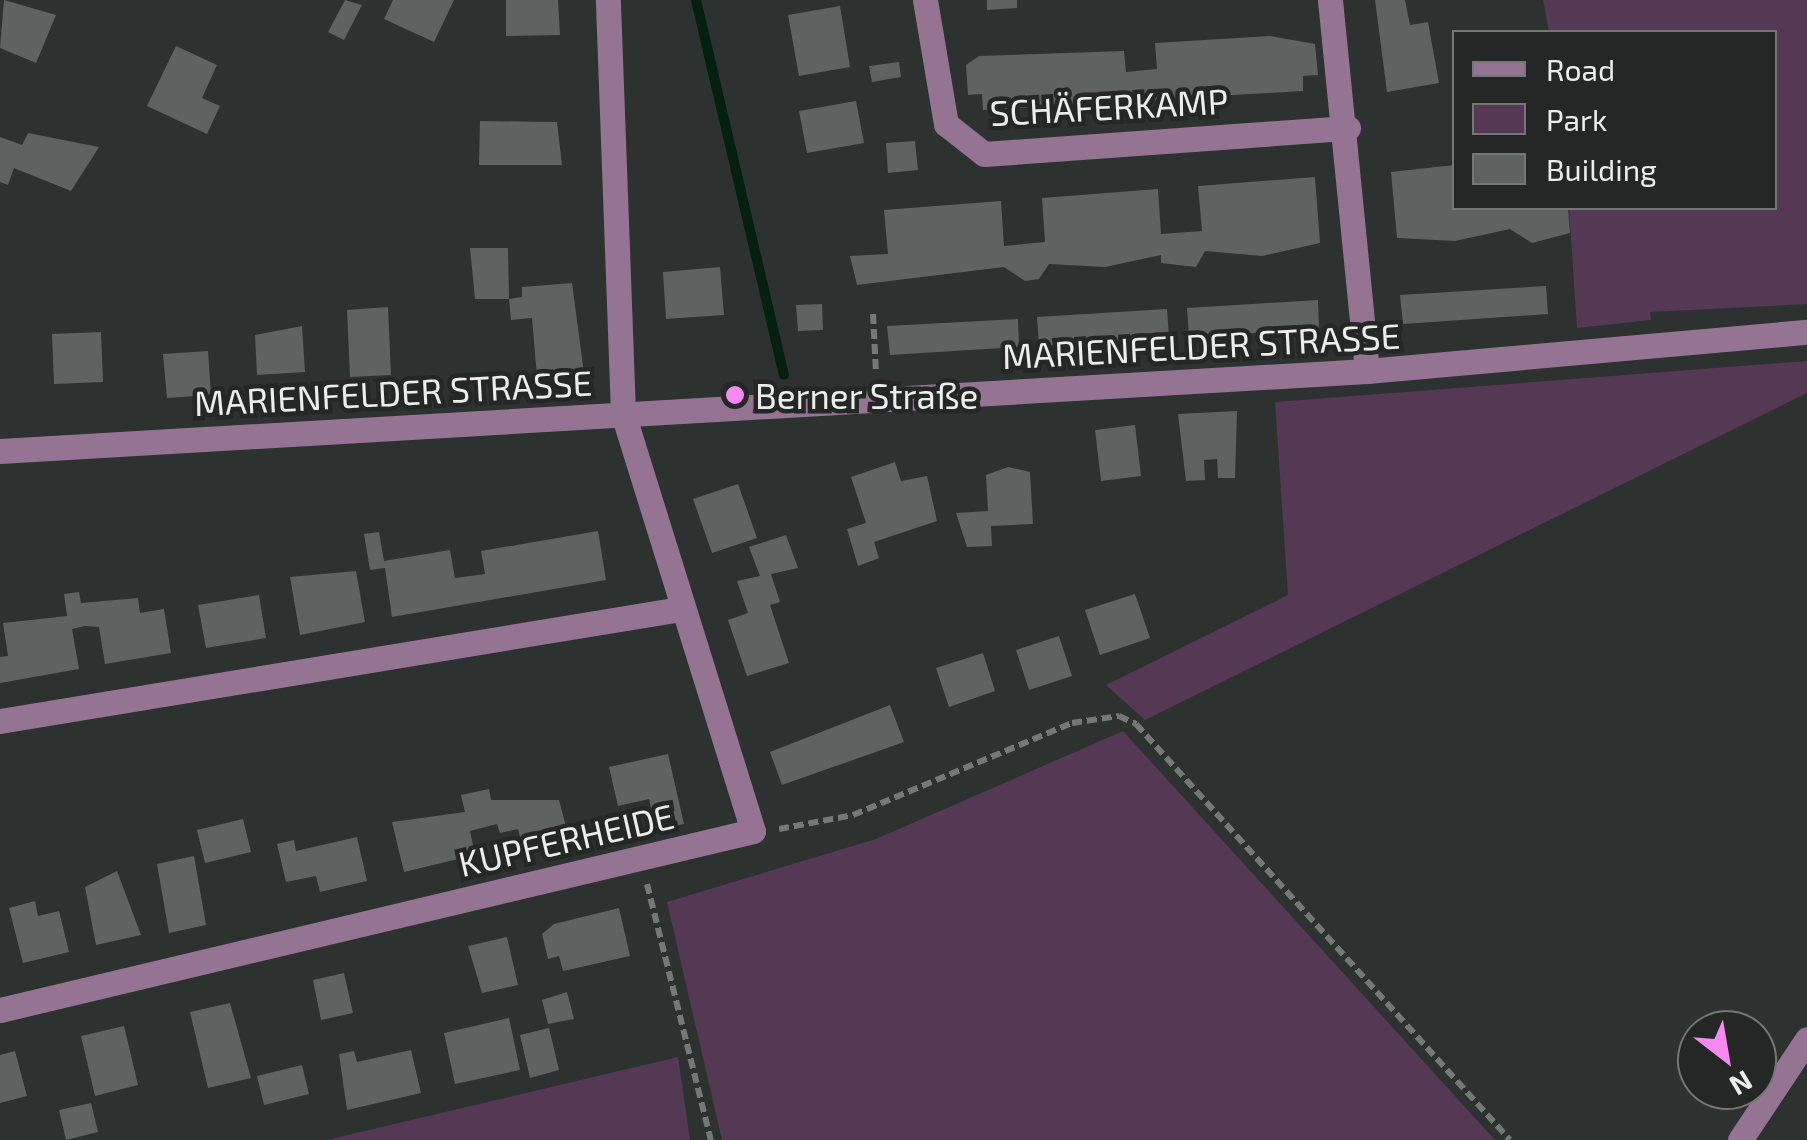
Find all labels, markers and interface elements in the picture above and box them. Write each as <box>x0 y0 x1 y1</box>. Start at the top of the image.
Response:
legend <box>1452 30 1777 210</box>
text: Road <box>1546 51 1615 87</box>
street label: SCHÄFERKAMP <box>989 79 1229 133</box>
text: Park <box>1546 101 1607 137</box>
text: Building <box>1546 151 1657 187</box>
street label: MARIENFELDER STRASSE <box>1001 314 1401 376</box>
street label: MARIENFELDER STRASSE <box>193 361 593 423</box>
place label: Berner Straße <box>755 374 979 416</box>
marker: Berner Straße <box>724 384 746 406</box>
street label: KUPFERHEIDE <box>454 794 678 884</box>
north arrow <box>1677 1010 1777 1110</box>
text: N <box>1724 1064 1759 1104</box>

